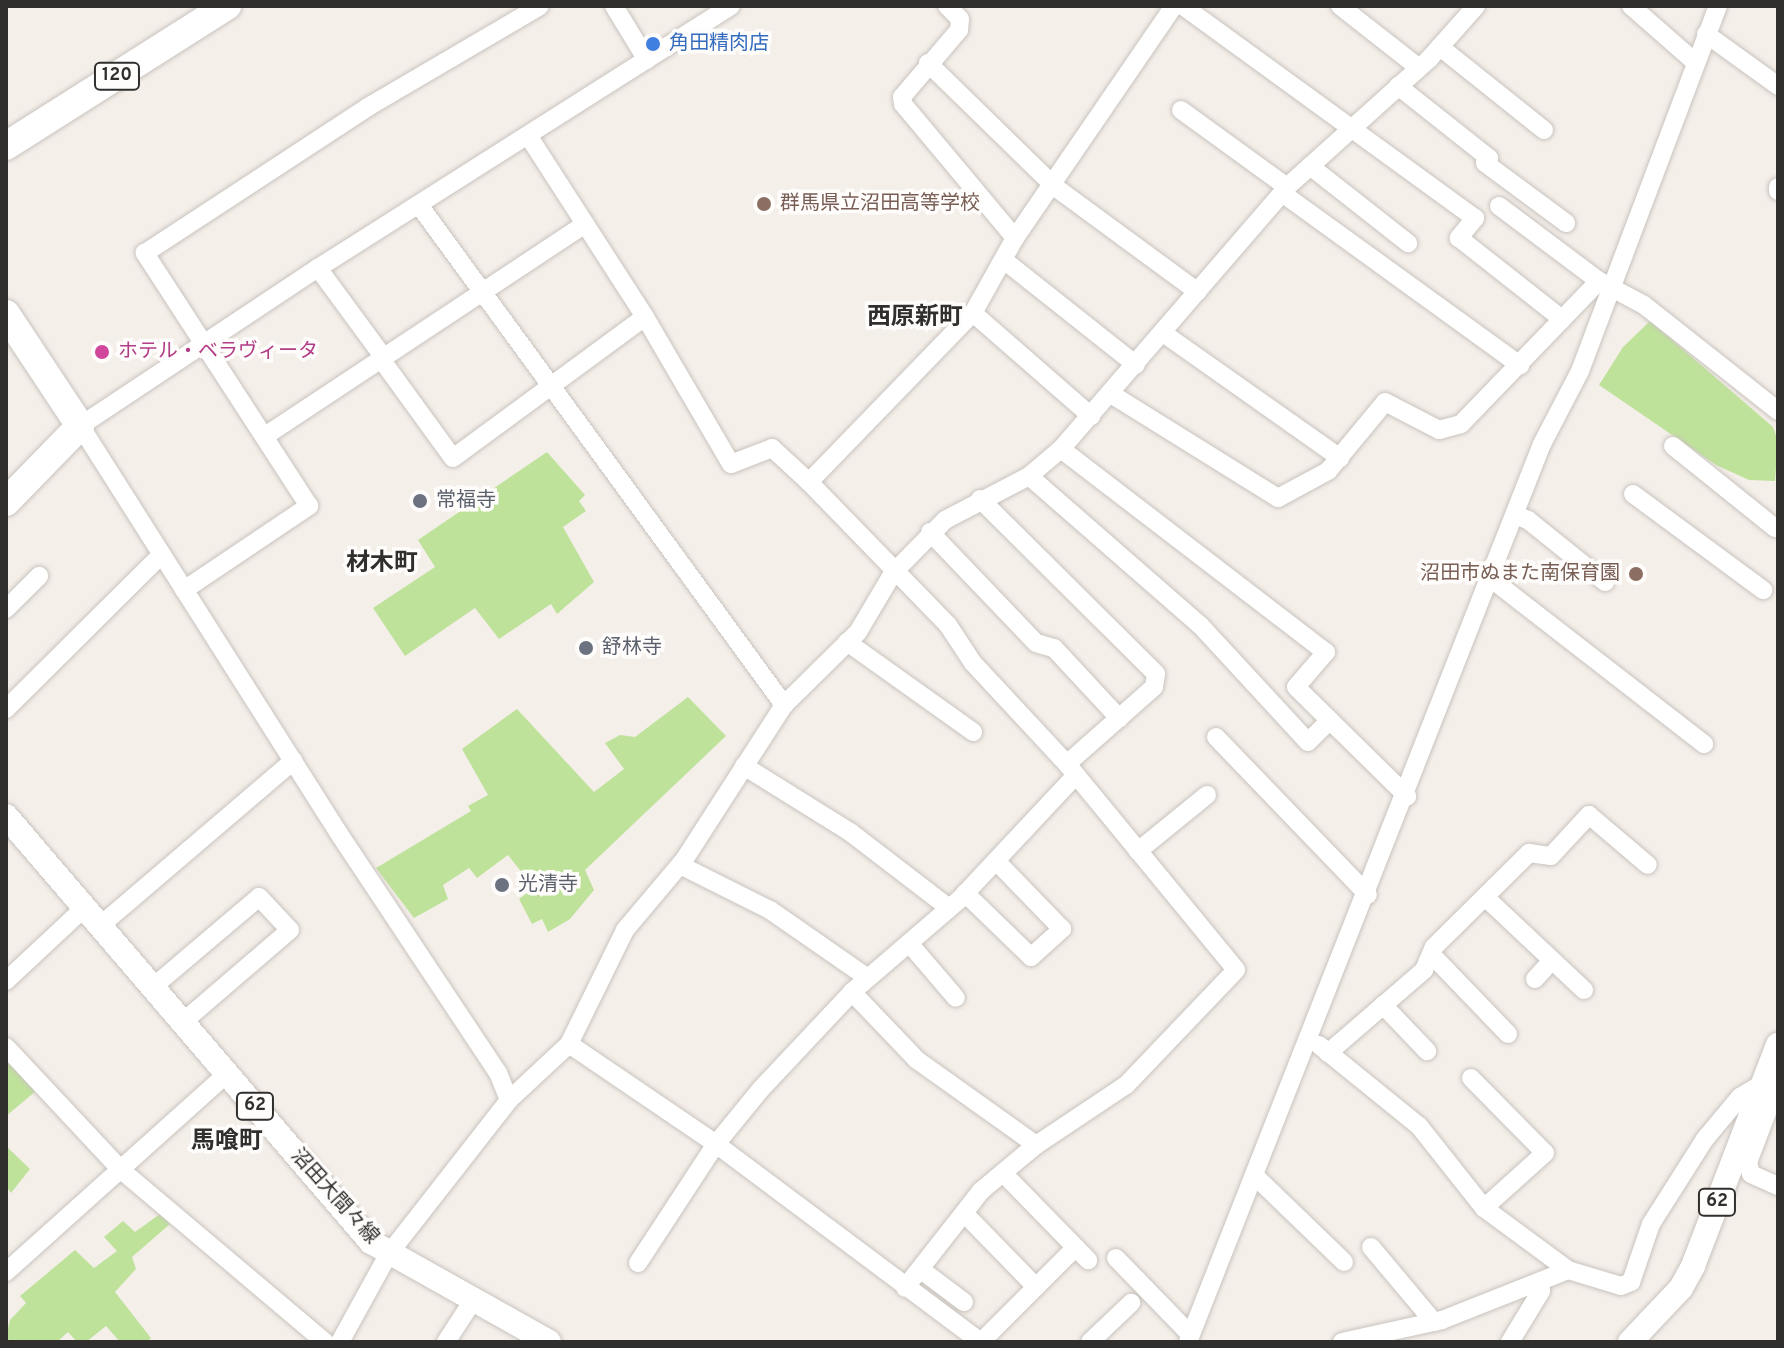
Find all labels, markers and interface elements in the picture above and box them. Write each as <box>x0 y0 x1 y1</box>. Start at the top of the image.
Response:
place label: 角田精肉店 <box>669 32 769 56</box>
marker: 角田精肉店 <box>644 35 662 53</box>
road number: 120 <box>93 62 141 90</box>
place label: 群馬県立沼田高等学校 <box>780 192 980 216</box>
marker: 群馬県立沼田高等学校 <box>755 195 773 213</box>
district label: 西原新町 <box>867 305 963 333</box>
place label: ホテル・ベラヴィータ <box>118 340 318 364</box>
marker: ホテル・ベラヴィータ <box>93 343 111 361</box>
place label: 常福寺 <box>436 489 496 513</box>
marker: 常福寺 <box>411 492 429 510</box>
district label: 材木町 <box>346 551 418 579</box>
place label: 沼田市ぬまた南保育園 <box>1420 562 1620 586</box>
marker: 沼田市ぬまた南保育園 <box>1627 565 1645 583</box>
place label: 舒林寺 <box>602 636 662 660</box>
marker: 舒林寺 <box>577 639 595 657</box>
place label: 光清寺 <box>518 873 578 897</box>
marker: 光清寺 <box>493 876 511 894</box>
road number: 62 <box>235 1092 275 1120</box>
district label: 馬喰町 <box>191 1129 263 1157</box>
street label: 沼田大間々線 <box>285 1144 383 1250</box>
road number: 62 <box>1697 1188 1737 1216</box>

